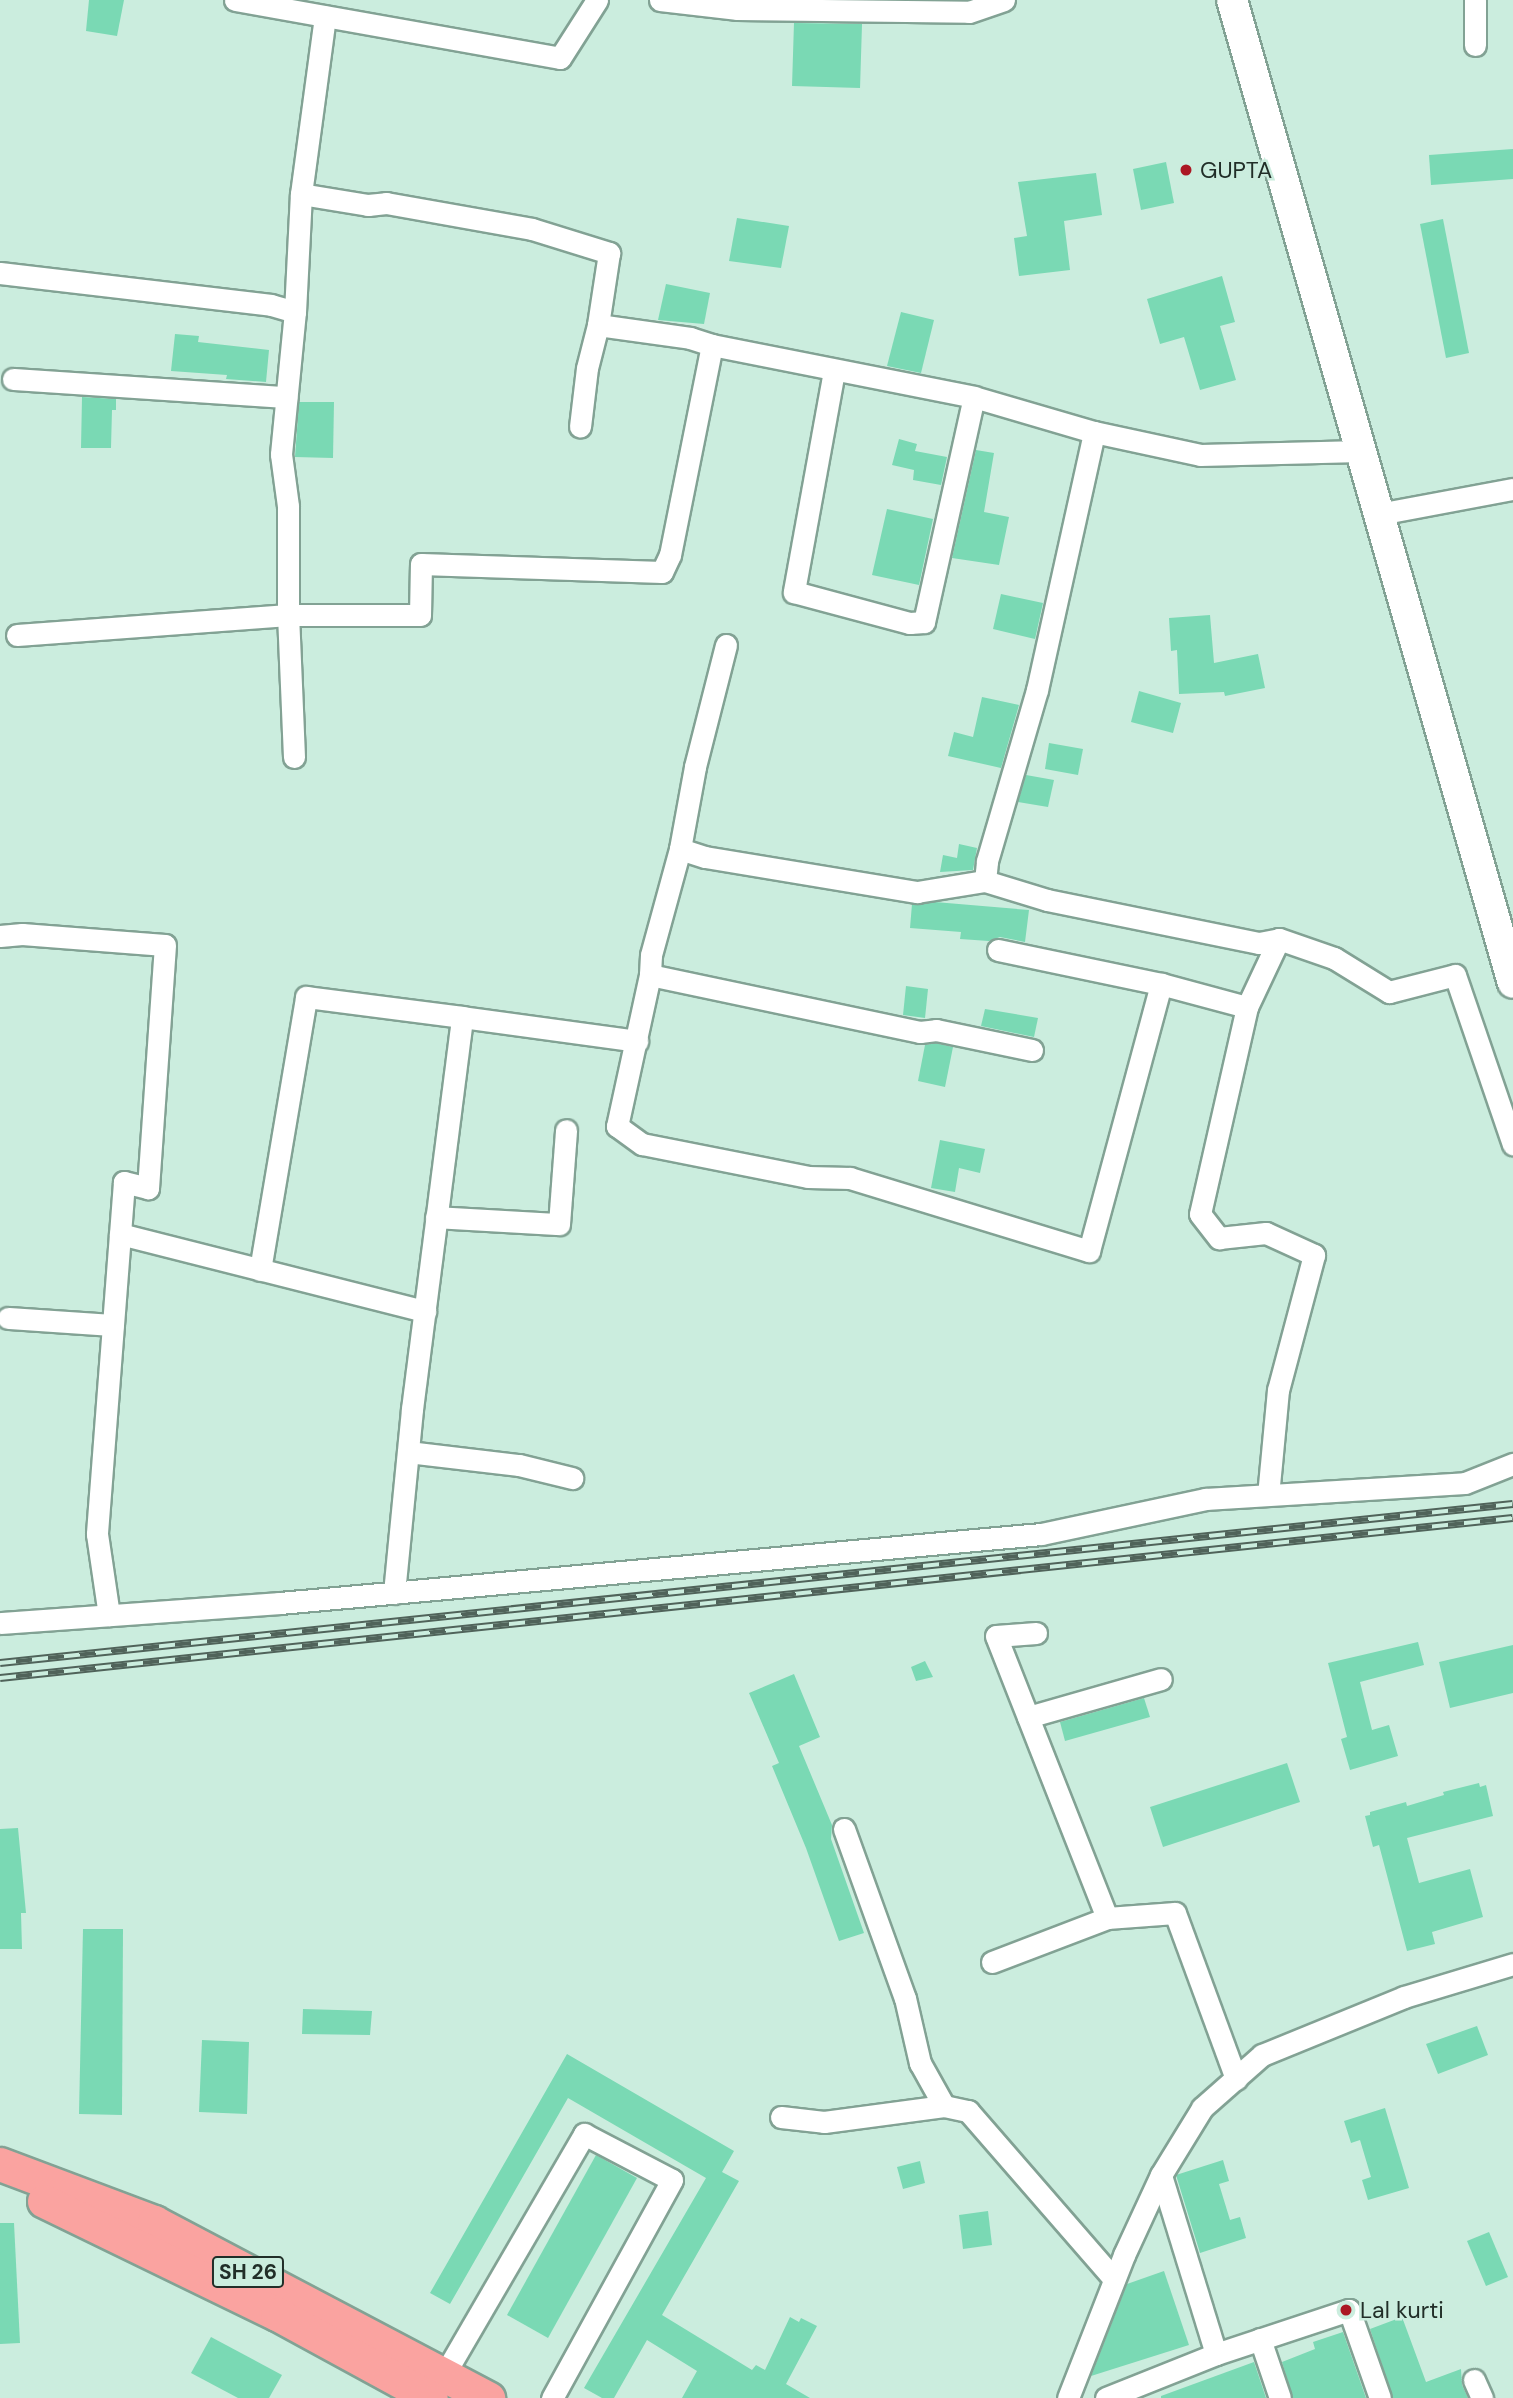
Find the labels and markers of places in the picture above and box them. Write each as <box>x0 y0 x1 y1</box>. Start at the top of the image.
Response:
place label: GUPTA <box>1200 156 1272 184</box>
marker: GUPTA <box>1178 162 1194 178</box>
place label: Lal kurti <box>1360 2296 1444 2324</box>
marker: Lal kurti <box>1338 2302 1354 2318</box>

